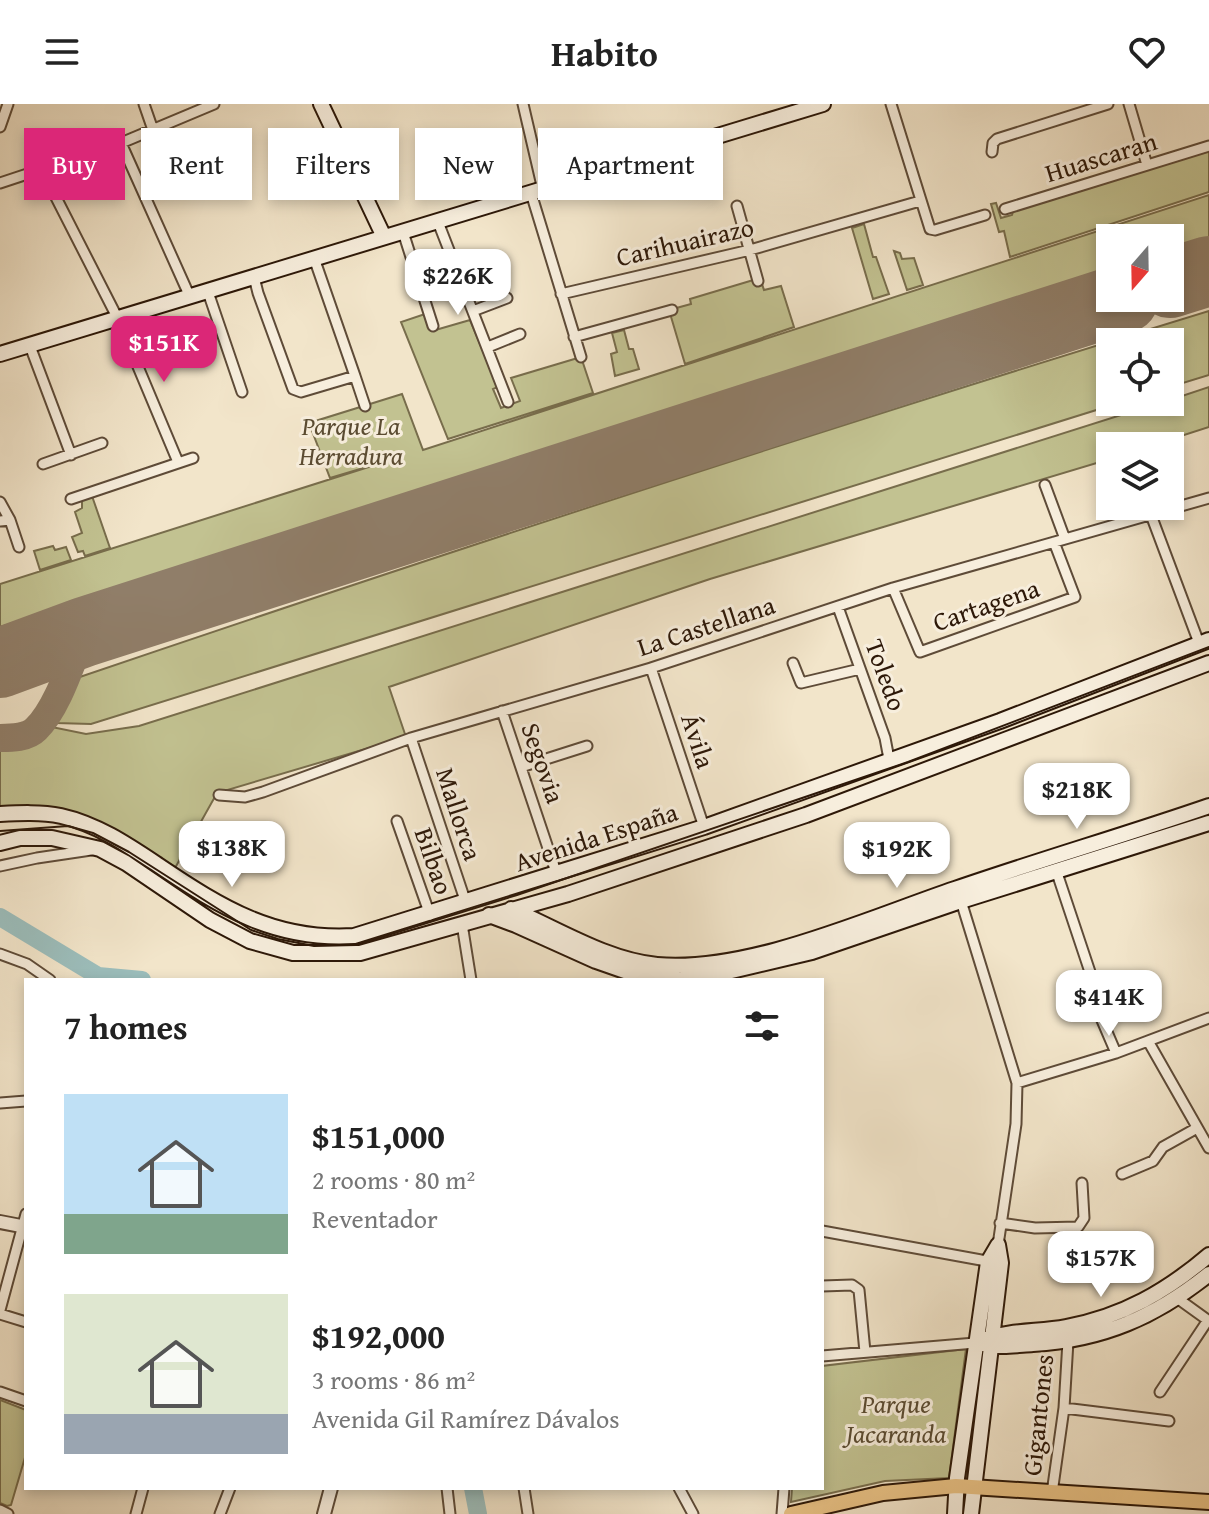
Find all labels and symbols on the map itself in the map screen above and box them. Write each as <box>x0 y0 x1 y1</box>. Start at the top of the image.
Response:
street label: Huascaran <box>1040 121 1162 192</box>
street label: Carihuairazo <box>612 207 758 276</box>
north arrow <box>1096 224 1184 312</box>
pin: $226K <box>402 249 514 317</box>
pin: $151K <box>108 316 220 384</box>
park label: Parque La Herradura <box>298 406 403 475</box>
street label: Cartagena <box>927 568 1045 641</box>
street label: La Castellana <box>632 585 780 666</box>
street label: Toledo <box>856 634 917 716</box>
street label: Ávila <box>671 708 726 774</box>
street label: Segovia <box>512 717 576 809</box>
street label: Mallorca <box>426 762 493 866</box>
pin: $218K <box>1021 763 1133 831</box>
street label: Avenida España <box>509 792 683 881</box>
pin: $138K <box>176 821 288 889</box>
street label: Bilbao <box>405 822 464 900</box>
pin: $192K <box>841 822 953 890</box>
pin: $414K <box>1053 970 1165 1038</box>
pin: $157K <box>1045 1231 1157 1299</box>
street label: Gigantones <box>1012 1352 1063 1478</box>
park label: Parque Jacaranda <box>842 1384 946 1453</box>

